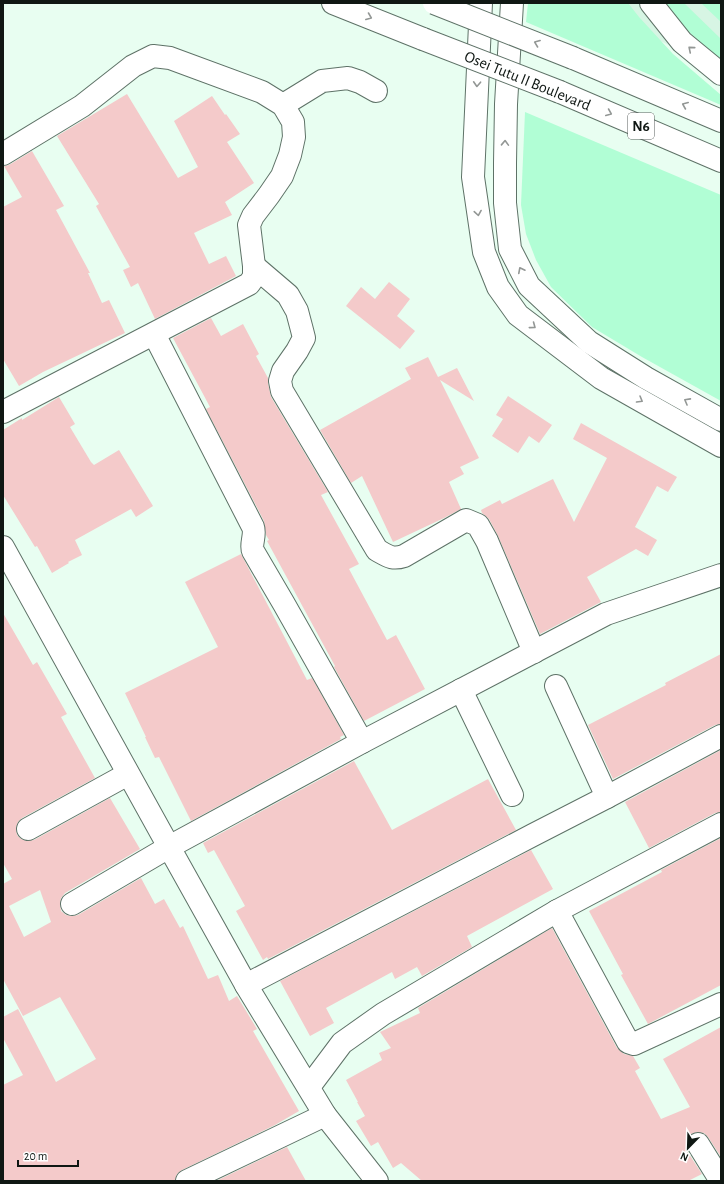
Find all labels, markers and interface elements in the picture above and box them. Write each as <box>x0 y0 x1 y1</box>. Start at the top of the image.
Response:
one-way arrow <box>366 13 373 21</box>
one-way arrow <box>534 40 541 48</box>
one-way arrow <box>688 47 696 54</box>
street label: Osei Tutu II Boulevard <box>462 48 593 114</box>
one-way arrow <box>473 81 481 87</box>
one-way arrow <box>682 102 689 110</box>
one-way arrow <box>606 108 613 116</box>
road number: N6 <box>628 113 654 139</box>
one-way arrow <box>501 140 509 146</box>
one-way arrow <box>473 210 482 216</box>
one-way arrow <box>518 267 526 275</box>
one-way arrow <box>529 322 536 329</box>
one-way arrow <box>636 396 643 403</box>
one-way arrow <box>684 398 691 406</box>
north arrow <box>668 1128 708 1168</box>
scale bar <box>18 1142 78 1168</box>
text: 20 m <box>24 1150 47 1162</box>
text: N <box>679 1150 690 1163</box>

